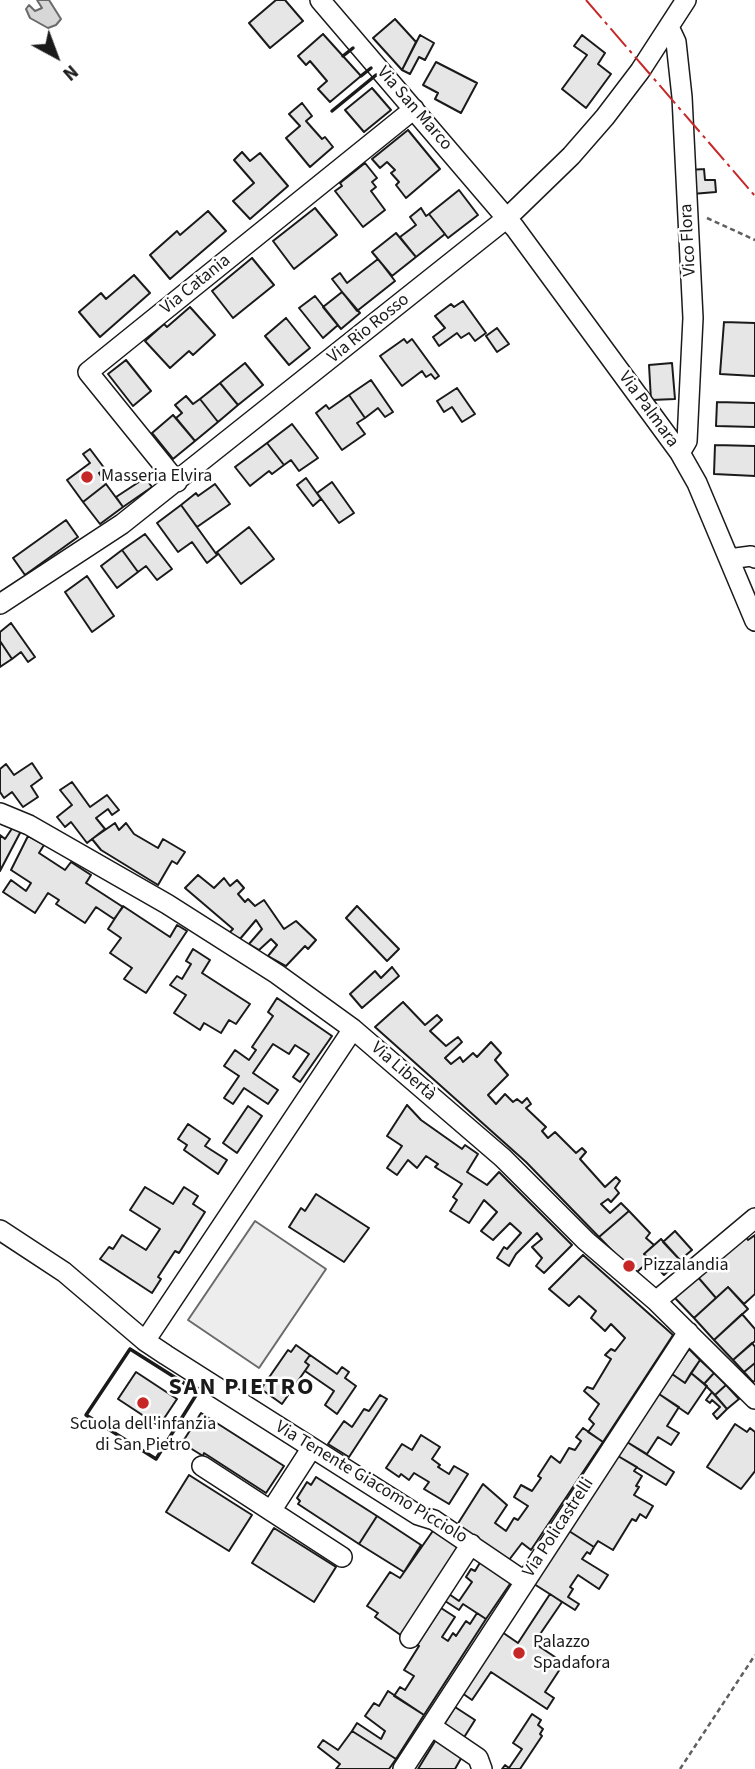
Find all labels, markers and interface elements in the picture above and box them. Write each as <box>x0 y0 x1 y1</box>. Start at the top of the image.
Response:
north arrow <box>21 21 91 91</box>
text: N <box>56 58 84 87</box>
street label: Via San Marco <box>372 63 456 155</box>
street label: Vico Flora <box>676 203 702 277</box>
street label: Via Catania <box>157 250 235 320</box>
street label: Via Rio Rosso <box>324 289 414 369</box>
street label: Via Palmara <box>613 368 683 452</box>
place label: Masseria Elvira <box>101 466 212 488</box>
marker: Masseria Elvira <box>79 469 95 485</box>
street label: Via Libertà <box>366 1038 440 1106</box>
place label: Pizzalandia <box>643 1255 729 1277</box>
marker: Pizzalandia <box>621 1258 637 1274</box>
district label: SAN PIETRO <box>170 1375 314 1403</box>
marker: Scuola dell'infanzia di San Pietro <box>135 1395 151 1411</box>
place label: Scuola dell'infanzia di San Pietro <box>70 1414 216 1456</box>
street label: Via Tenente Giacomo Picciolo <box>271 1417 471 1549</box>
street label: Via Policastrelli <box>519 1474 599 1582</box>
place label: Palazzo Spadafora <box>533 1632 610 1674</box>
marker: Palazzo Spadafora <box>511 1645 527 1661</box>

